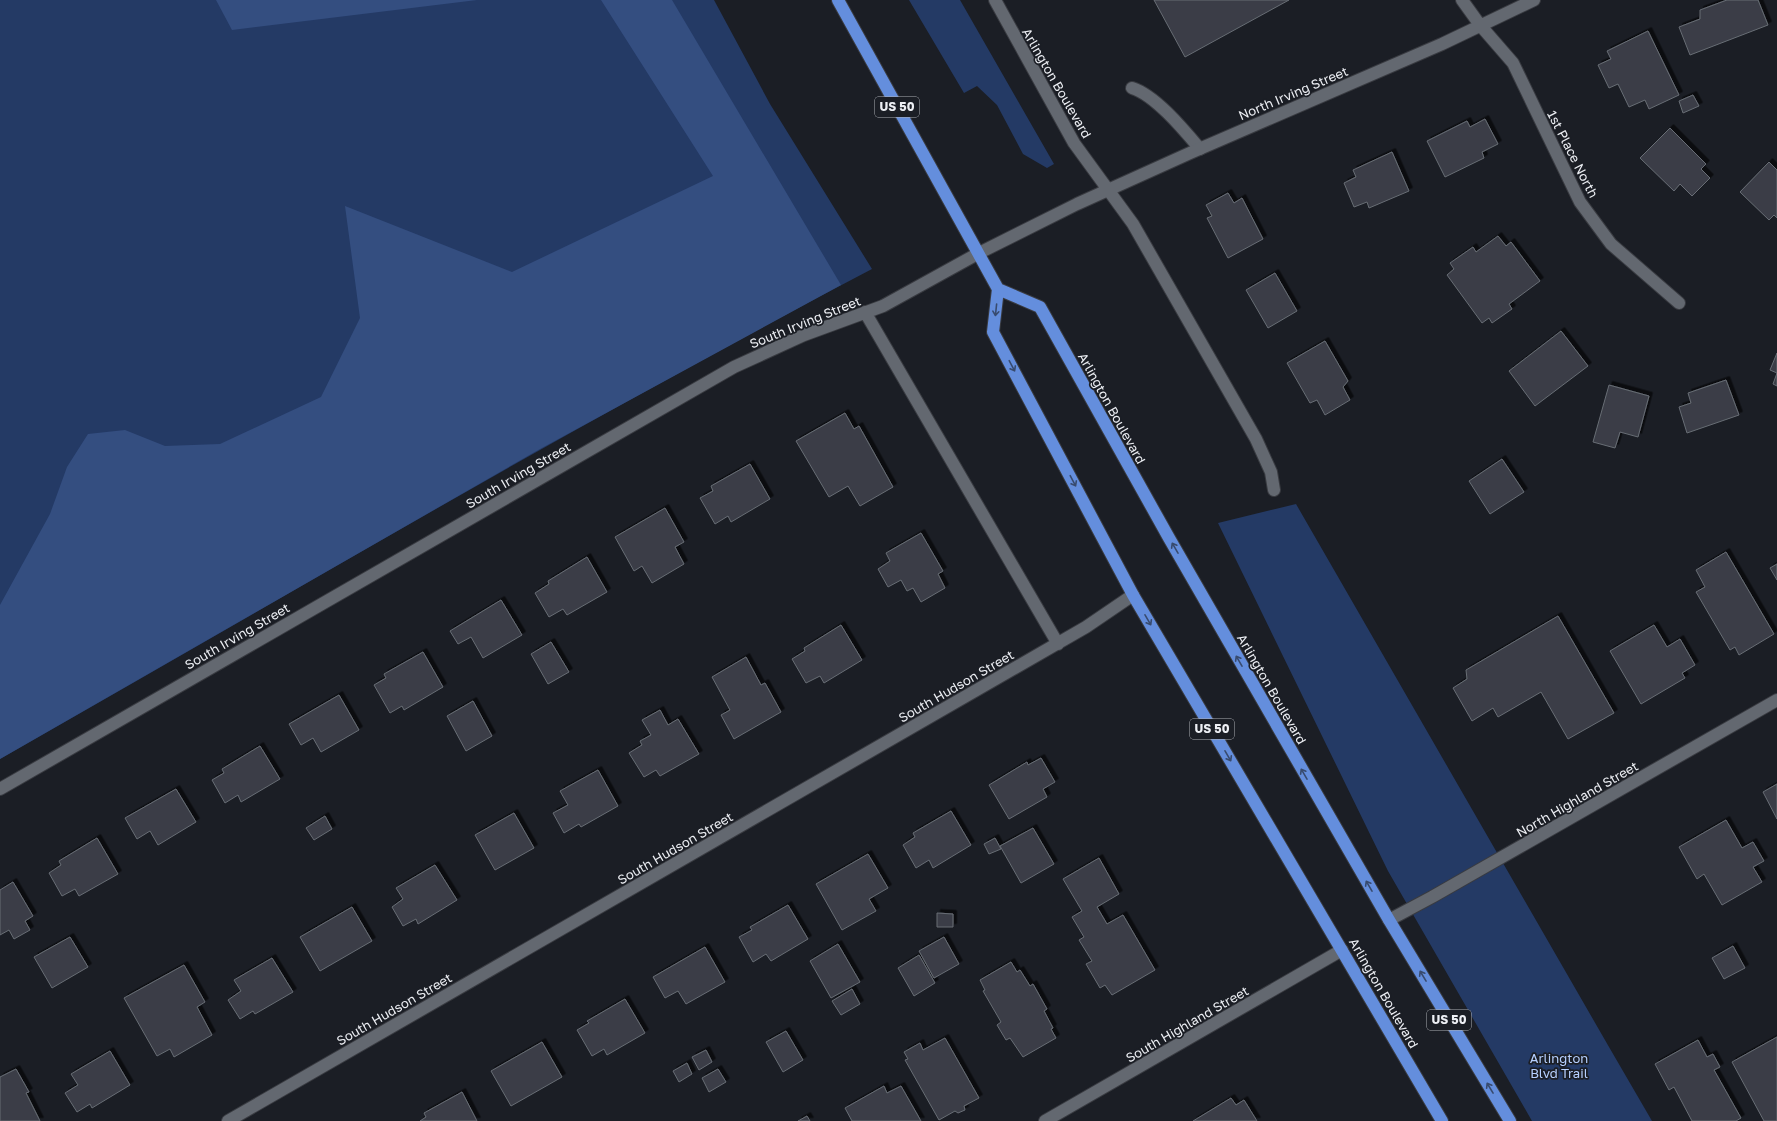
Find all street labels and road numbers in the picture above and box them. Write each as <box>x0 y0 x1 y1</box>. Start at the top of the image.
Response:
street label: Arlington Boulevard <box>1019 25 1095 141</box>
street label: North Irving Street <box>1236 63 1350 123</box>
road number: US 50 <box>875 97 919 117</box>
street label: 1st Place North <box>1544 108 1602 200</box>
street label: South Irving Street <box>747 292 863 352</box>
street label: Arlington Boulevard <box>1075 350 1149 466</box>
street label: South Irving Street <box>463 438 573 512</box>
street label: South Irving Street <box>182 599 292 673</box>
street label: Arlington Boulevard <box>1234 631 1310 747</box>
street label: South Hudson Street <box>895 646 1017 726</box>
road number: US 50 <box>1190 719 1234 739</box>
street label: North Highland Street <box>1513 758 1641 840</box>
street label: South Hudson Street <box>614 808 736 888</box>
street label: Arlington Boulevard <box>1346 935 1422 1051</box>
street label: South Hudson Street <box>333 969 455 1049</box>
street label: South Highland Street <box>1123 982 1251 1066</box>
road number: US 50 <box>1427 1010 1471 1030</box>

